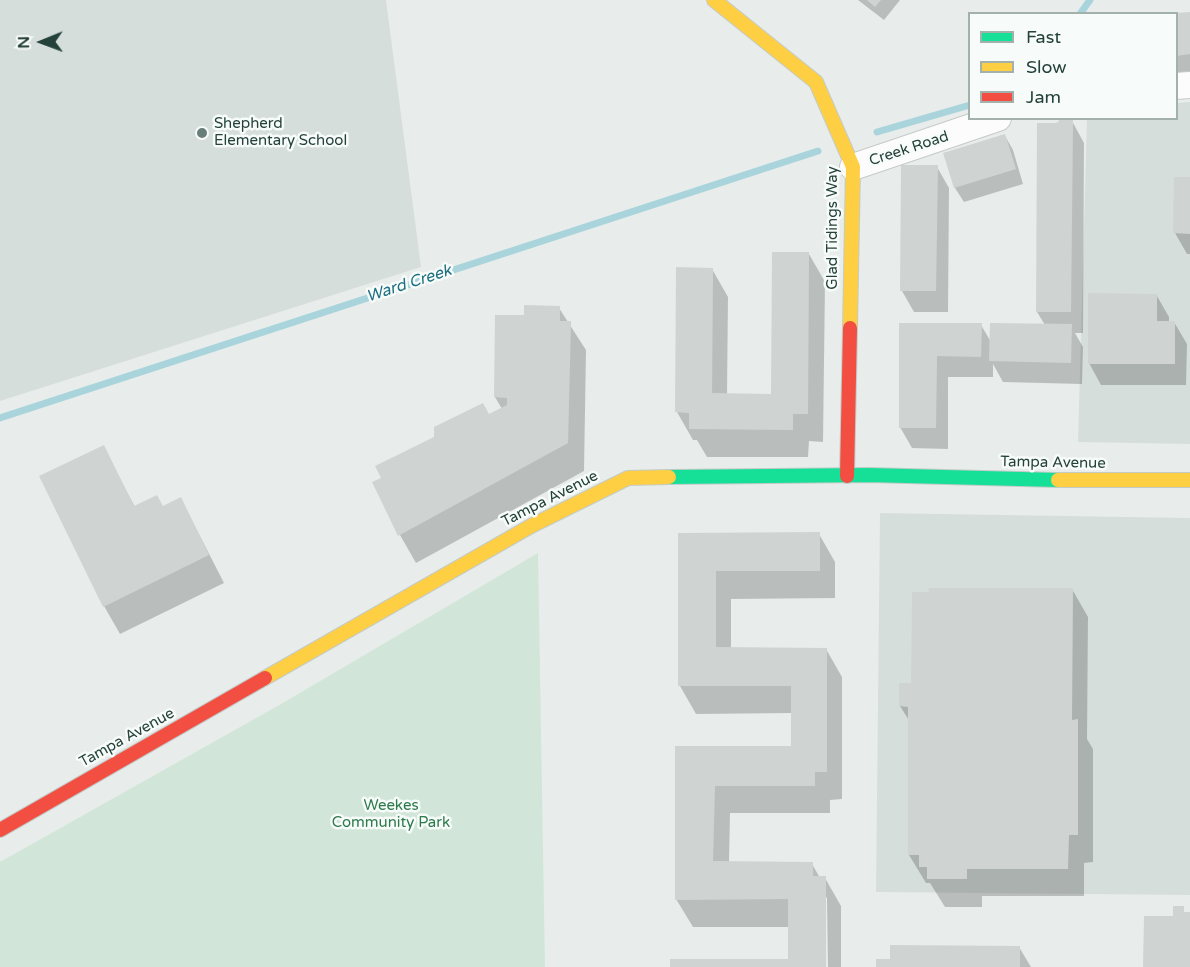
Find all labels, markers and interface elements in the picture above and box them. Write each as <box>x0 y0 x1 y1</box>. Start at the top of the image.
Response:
north arrow <box>12 12 72 72</box>
legend <box>968 12 1178 120</box>
text: Fast <box>1026 26 1061 48</box>
text: N <box>14 36 34 49</box>
text: Slow <box>1026 56 1067 78</box>
text: Jam <box>1026 86 1061 108</box>
place label: Shepherd Elementary School <box>214 115 347 150</box>
marker: Shepherd Elementary School <box>195 126 209 140</box>
street label: Creek Road <box>867 128 951 170</box>
street label: Glad Tidings Way <box>824 166 842 290</box>
water label: Ward Creek <box>364 261 454 307</box>
street label: Tampa Avenue <box>1000 453 1106 473</box>
street label: Tampa Avenue <box>499 467 601 531</box>
street label: Tampa Avenue <box>76 705 178 771</box>
park label: Weekes Community Park <box>332 797 450 832</box>

